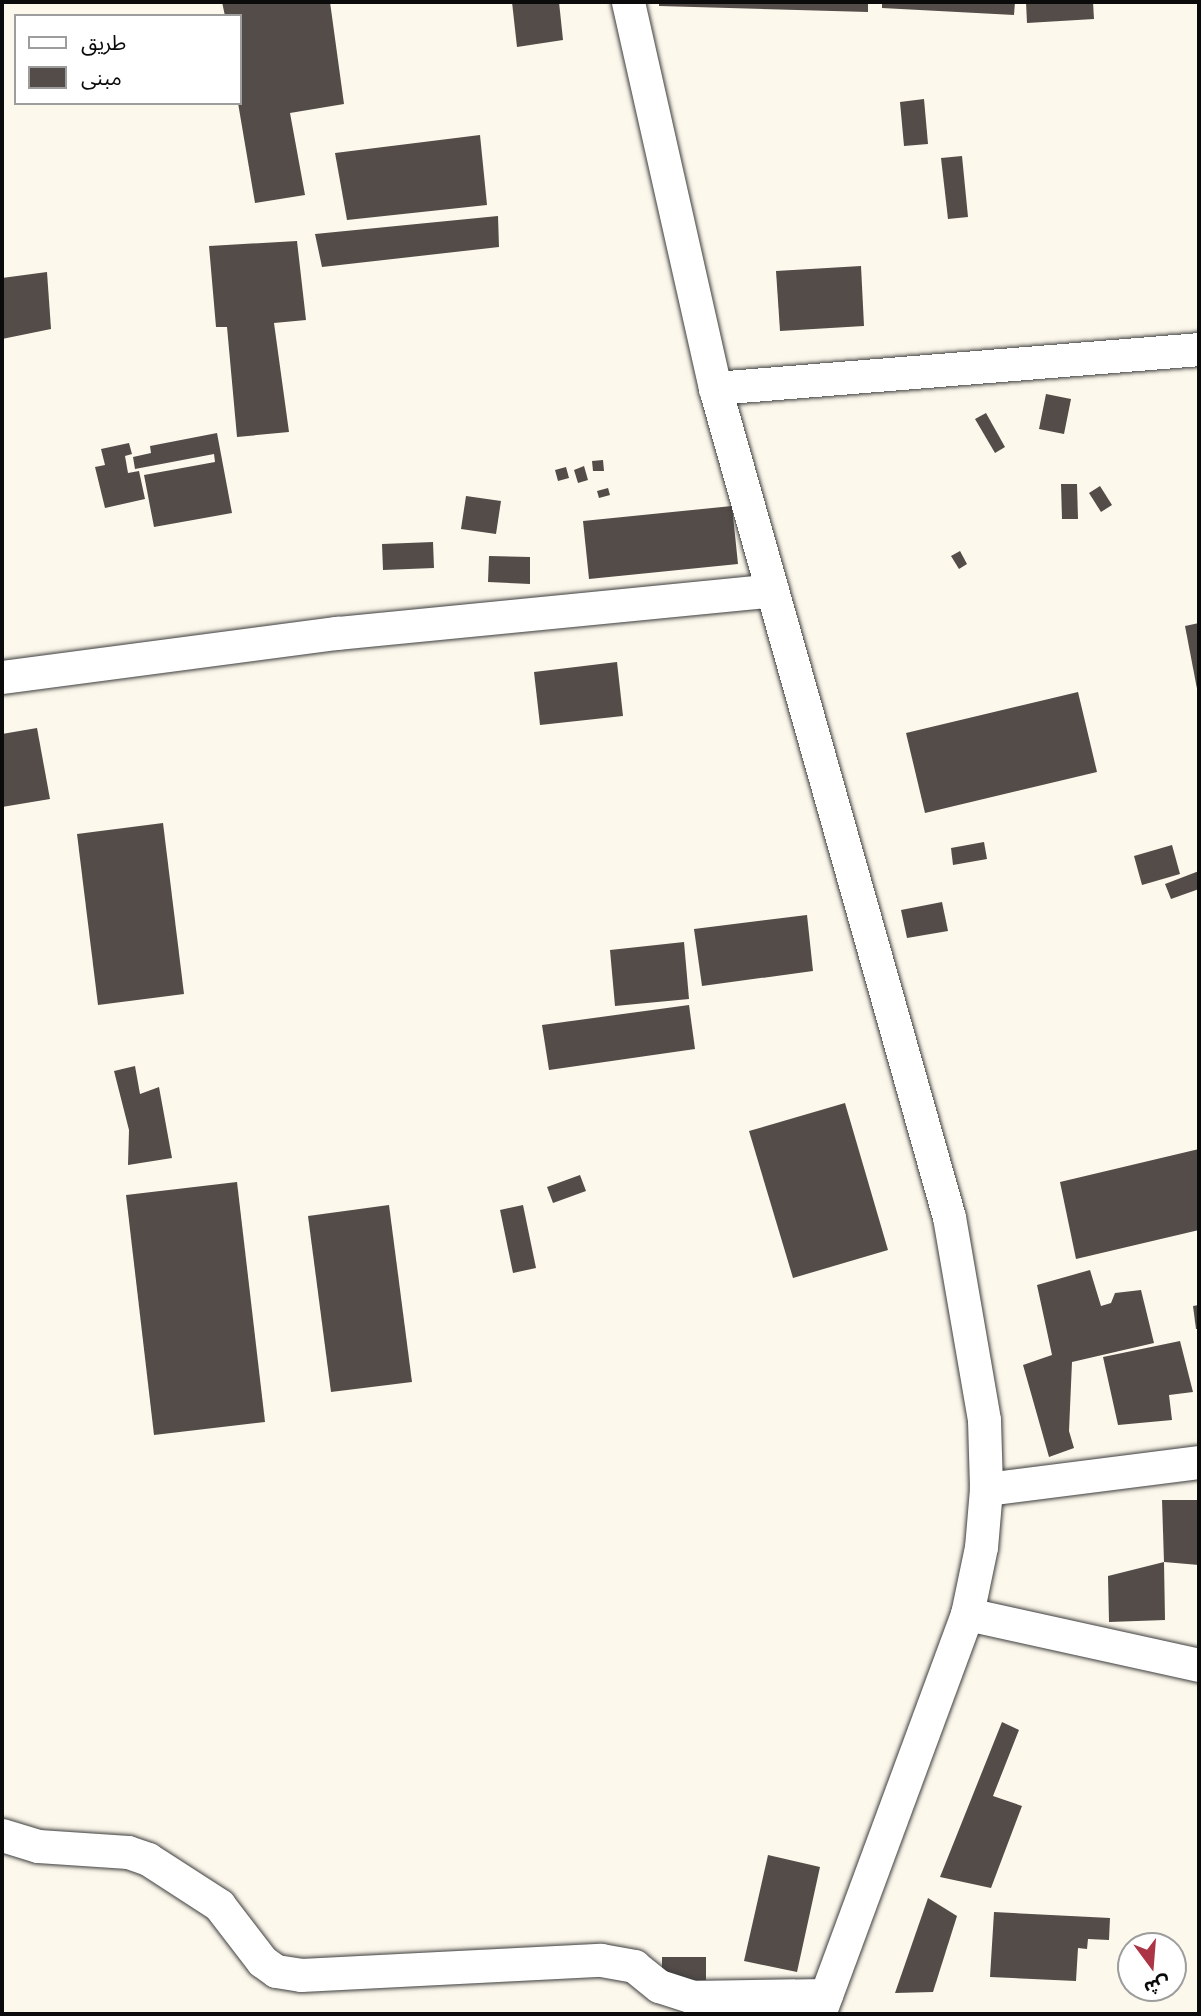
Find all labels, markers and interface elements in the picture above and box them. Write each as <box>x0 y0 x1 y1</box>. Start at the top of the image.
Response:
legend <box>14 14 242 105</box>
text: طريق <box>81 31 126 55</box>
text: مبنى <box>81 66 122 90</box>
north arrow <box>1117 1932 1187 2002</box>
text: ش <box>1142 1971 1173 2000</box>

